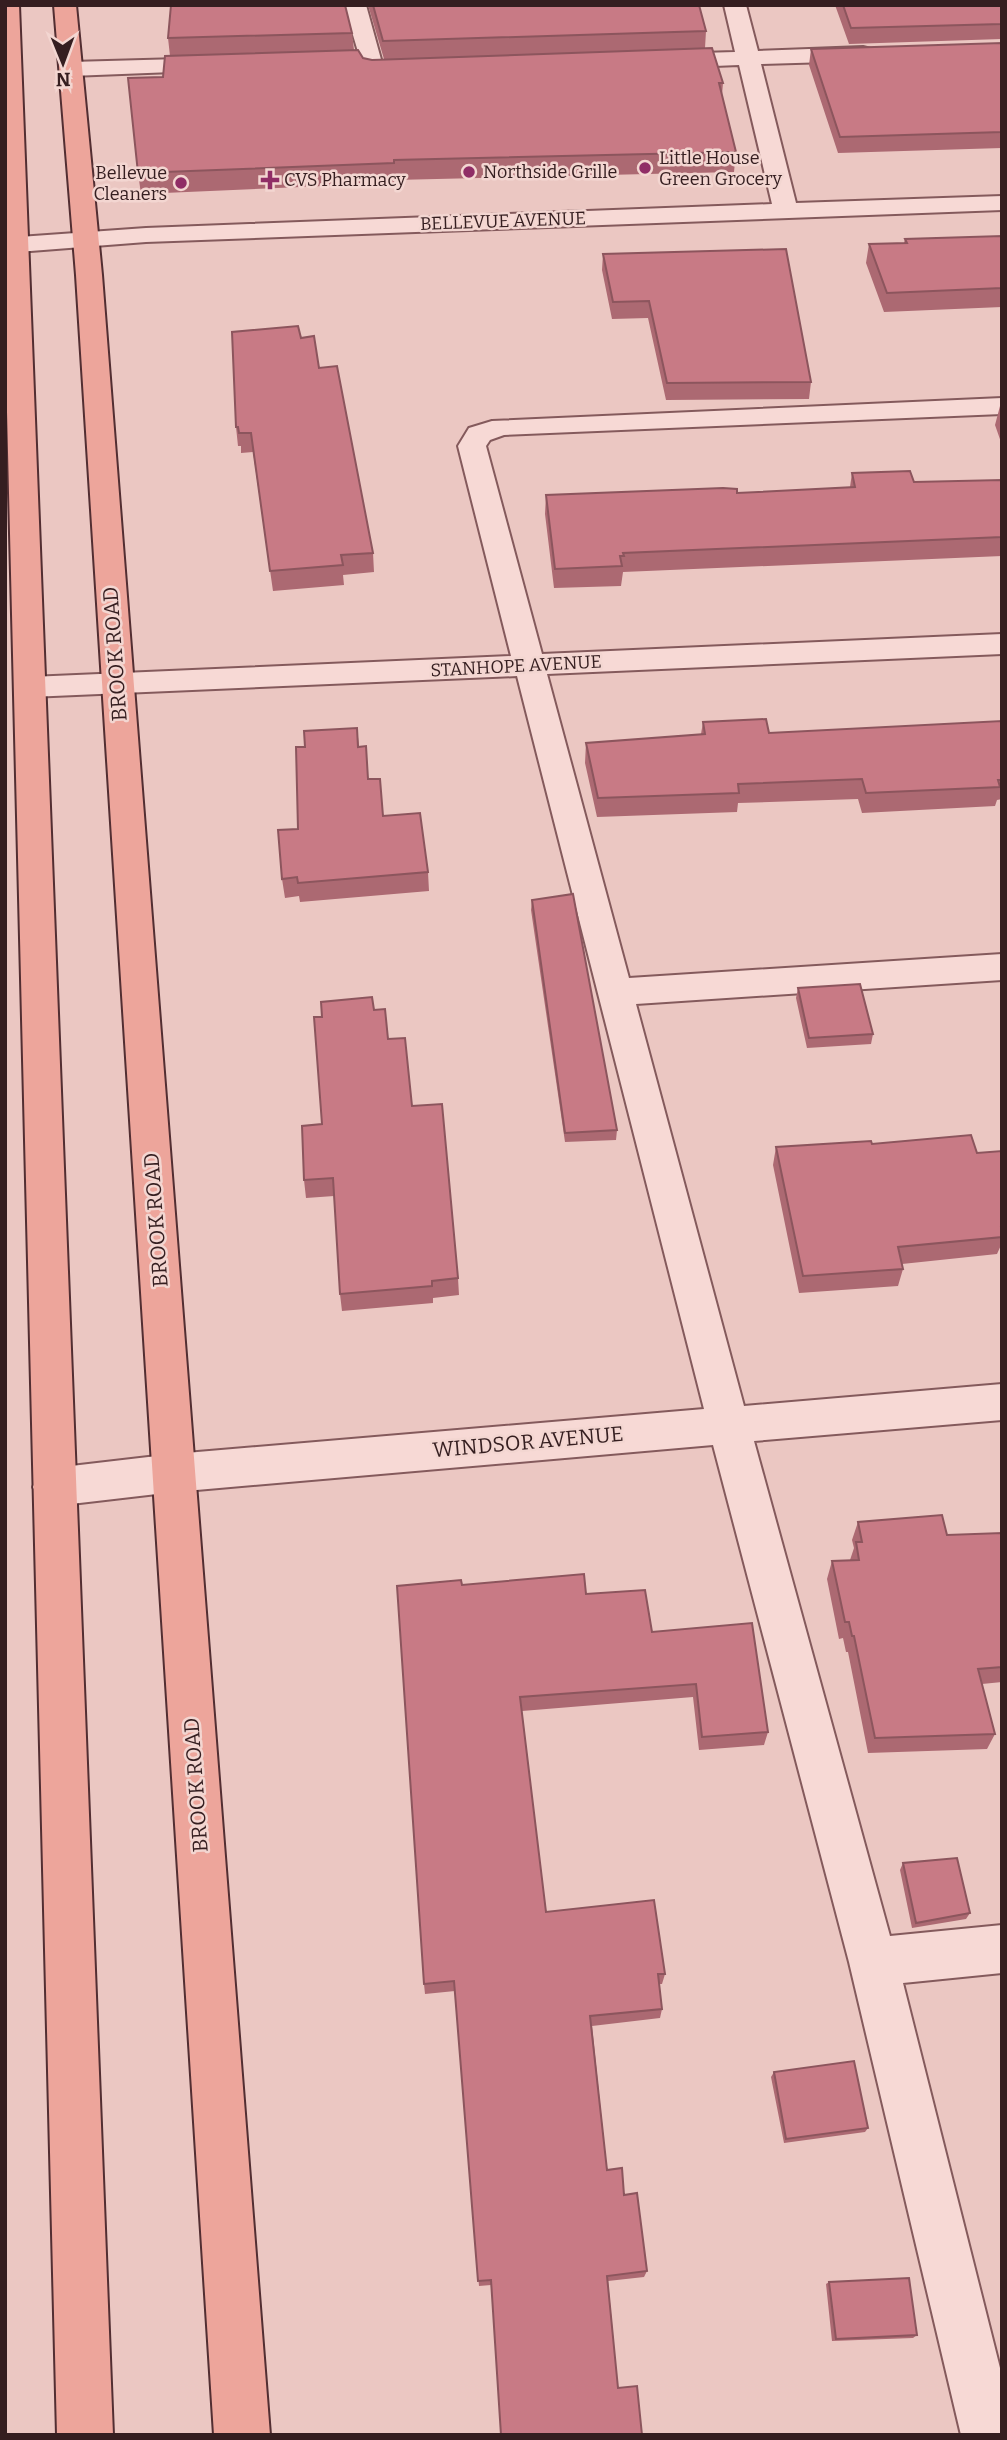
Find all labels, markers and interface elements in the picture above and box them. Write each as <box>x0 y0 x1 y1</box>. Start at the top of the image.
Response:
north arrow <box>28 28 98 98</box>
text: N <box>55 68 71 91</box>
place label: Little House Green Grocery <box>659 147 783 190</box>
marker: Little House Green Grocery <box>637 160 653 176</box>
place label: Northside Grille <box>483 161 617 183</box>
place label: Bellevue Cleaners <box>93 162 167 205</box>
marker: Northside Grille <box>461 164 477 180</box>
place label: CVS Pharmacy <box>284 169 406 191</box>
marker: CVS Pharmacy <box>262 172 278 188</box>
marker: Bellevue Cleaners <box>173 175 189 191</box>
street label: BELLEVUE AVENUE <box>420 207 586 235</box>
street label: BROOK ROAD <box>97 586 133 722</box>
street label: STANHOPE AVENUE <box>430 651 602 681</box>
street label: BROOK ROAD <box>138 1152 174 1288</box>
street label: WINDSOR AVENUE <box>432 1421 624 1463</box>
street label: BROOK ROAD <box>178 1717 214 1853</box>

